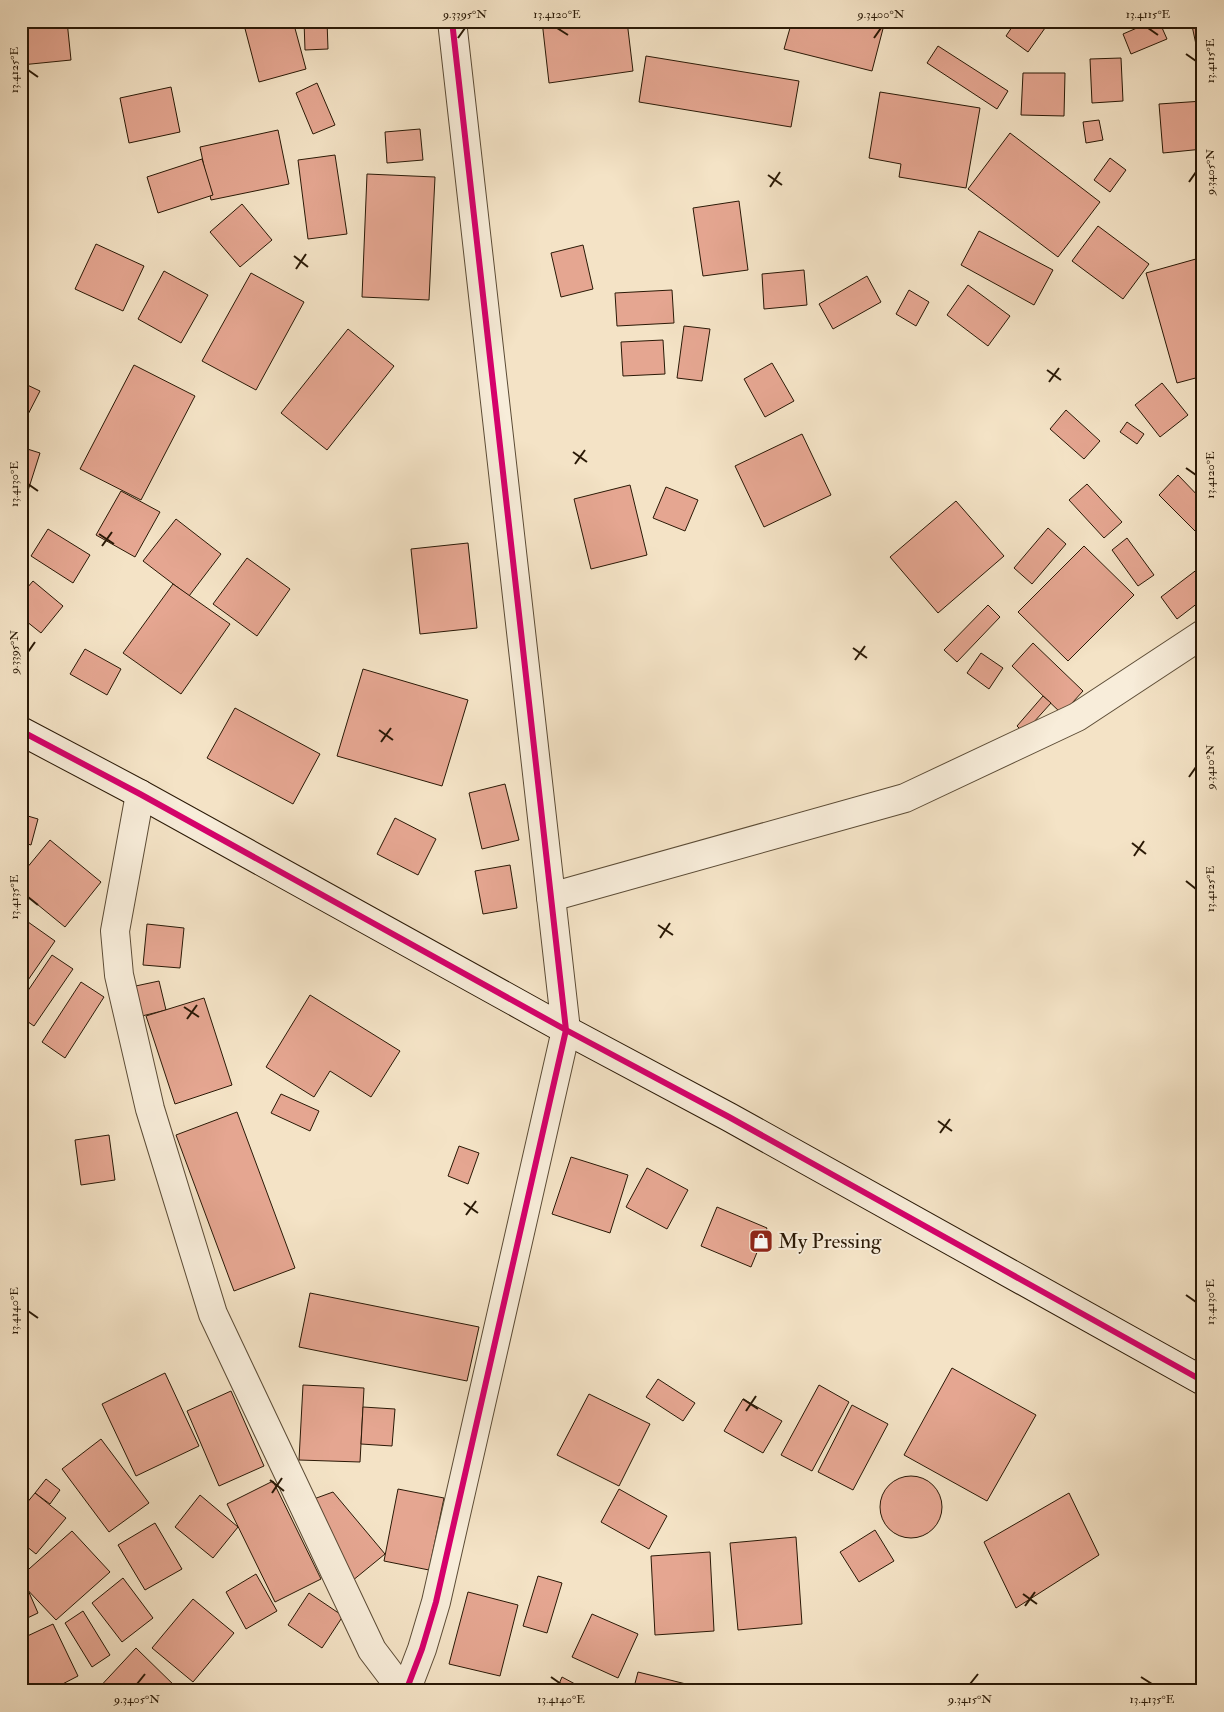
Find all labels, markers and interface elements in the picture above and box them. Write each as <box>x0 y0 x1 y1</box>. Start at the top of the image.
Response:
text: 9.3395°N <box>442 7 487 22</box>
text: 13.4120°E <box>533 7 581 22</box>
text: 9.3400°N <box>857 7 905 22</box>
text: 13.4115°E <box>1126 7 1171 22</box>
text: 13.4115°E <box>1203 38 1218 83</box>
text: 13.4125°E <box>7 46 22 93</box>
text: 9.3405°N <box>1203 149 1218 196</box>
text: 13.4120°E <box>1203 451 1218 499</box>
text: 13.4130°E <box>7 461 22 507</box>
text: 9.3395°N <box>7 630 22 675</box>
text: 9.3410°N <box>1203 744 1218 790</box>
text: 13.4125°E <box>1203 865 1218 912</box>
text: 13.4135°E <box>7 874 22 919</box>
shop icon: My Pressing <box>748 1228 774 1254</box>
place label: My Pressing <box>778 1228 882 1255</box>
text: 13.4130°E <box>1203 1279 1218 1325</box>
text: 13.4140°E <box>7 1287 22 1335</box>
text: 9.3405°N <box>113 1692 160 1707</box>
text: 13.4140°E <box>537 1692 585 1707</box>
text: 9.3415°N <box>947 1692 992 1707</box>
text: 13.4135°E <box>1130 1692 1175 1707</box>

